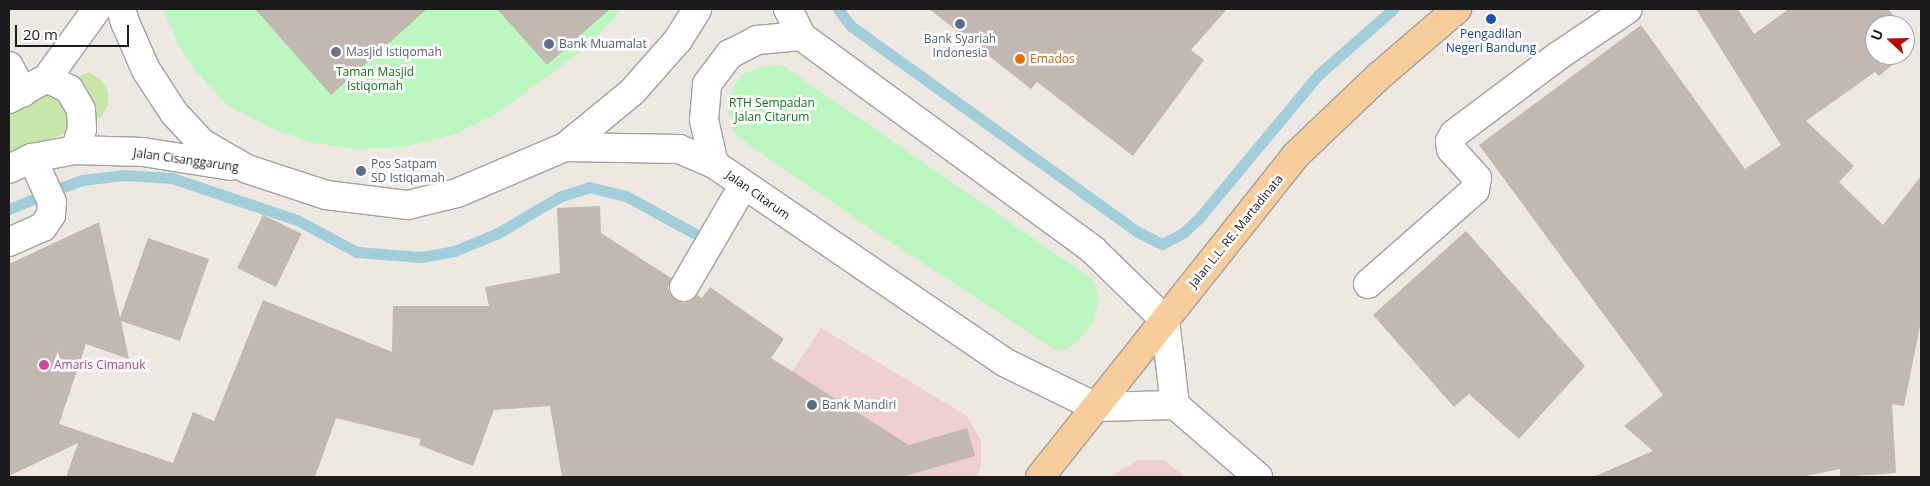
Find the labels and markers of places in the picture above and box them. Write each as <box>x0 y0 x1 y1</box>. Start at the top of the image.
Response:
marker: Pengadilan Negeri Bandung <box>1485 13 1497 25</box>
marker: Bank Syariah Indonesia <box>954 18 966 30</box>
place label: Pengadilan Negeri Bandung <box>1446 27 1536 55</box>
place label: Bank Syariah Indonesia <box>924 32 996 60</box>
place label: Bank Muamalat <box>559 37 647 51</box>
marker: Bank Muamalat <box>543 38 555 50</box>
place label: Masjid Istiqomah <box>346 45 442 59</box>
marker: Masjid Istiqomah <box>330 46 342 58</box>
place label: Emados <box>1030 52 1075 66</box>
marker: Emados <box>1014 53 1026 65</box>
place label: Pos Satpam SD Istiqamah <box>371 157 445 185</box>
marker: Pos Satpam SD Istiqamah <box>355 165 367 177</box>
place label: Amaris Cimanuk <box>54 358 146 372</box>
marker: Amaris Cimanuk <box>38 359 50 371</box>
place label: Bank Mandiri <box>822 398 896 412</box>
marker: Bank Mandiri <box>806 399 818 411</box>

